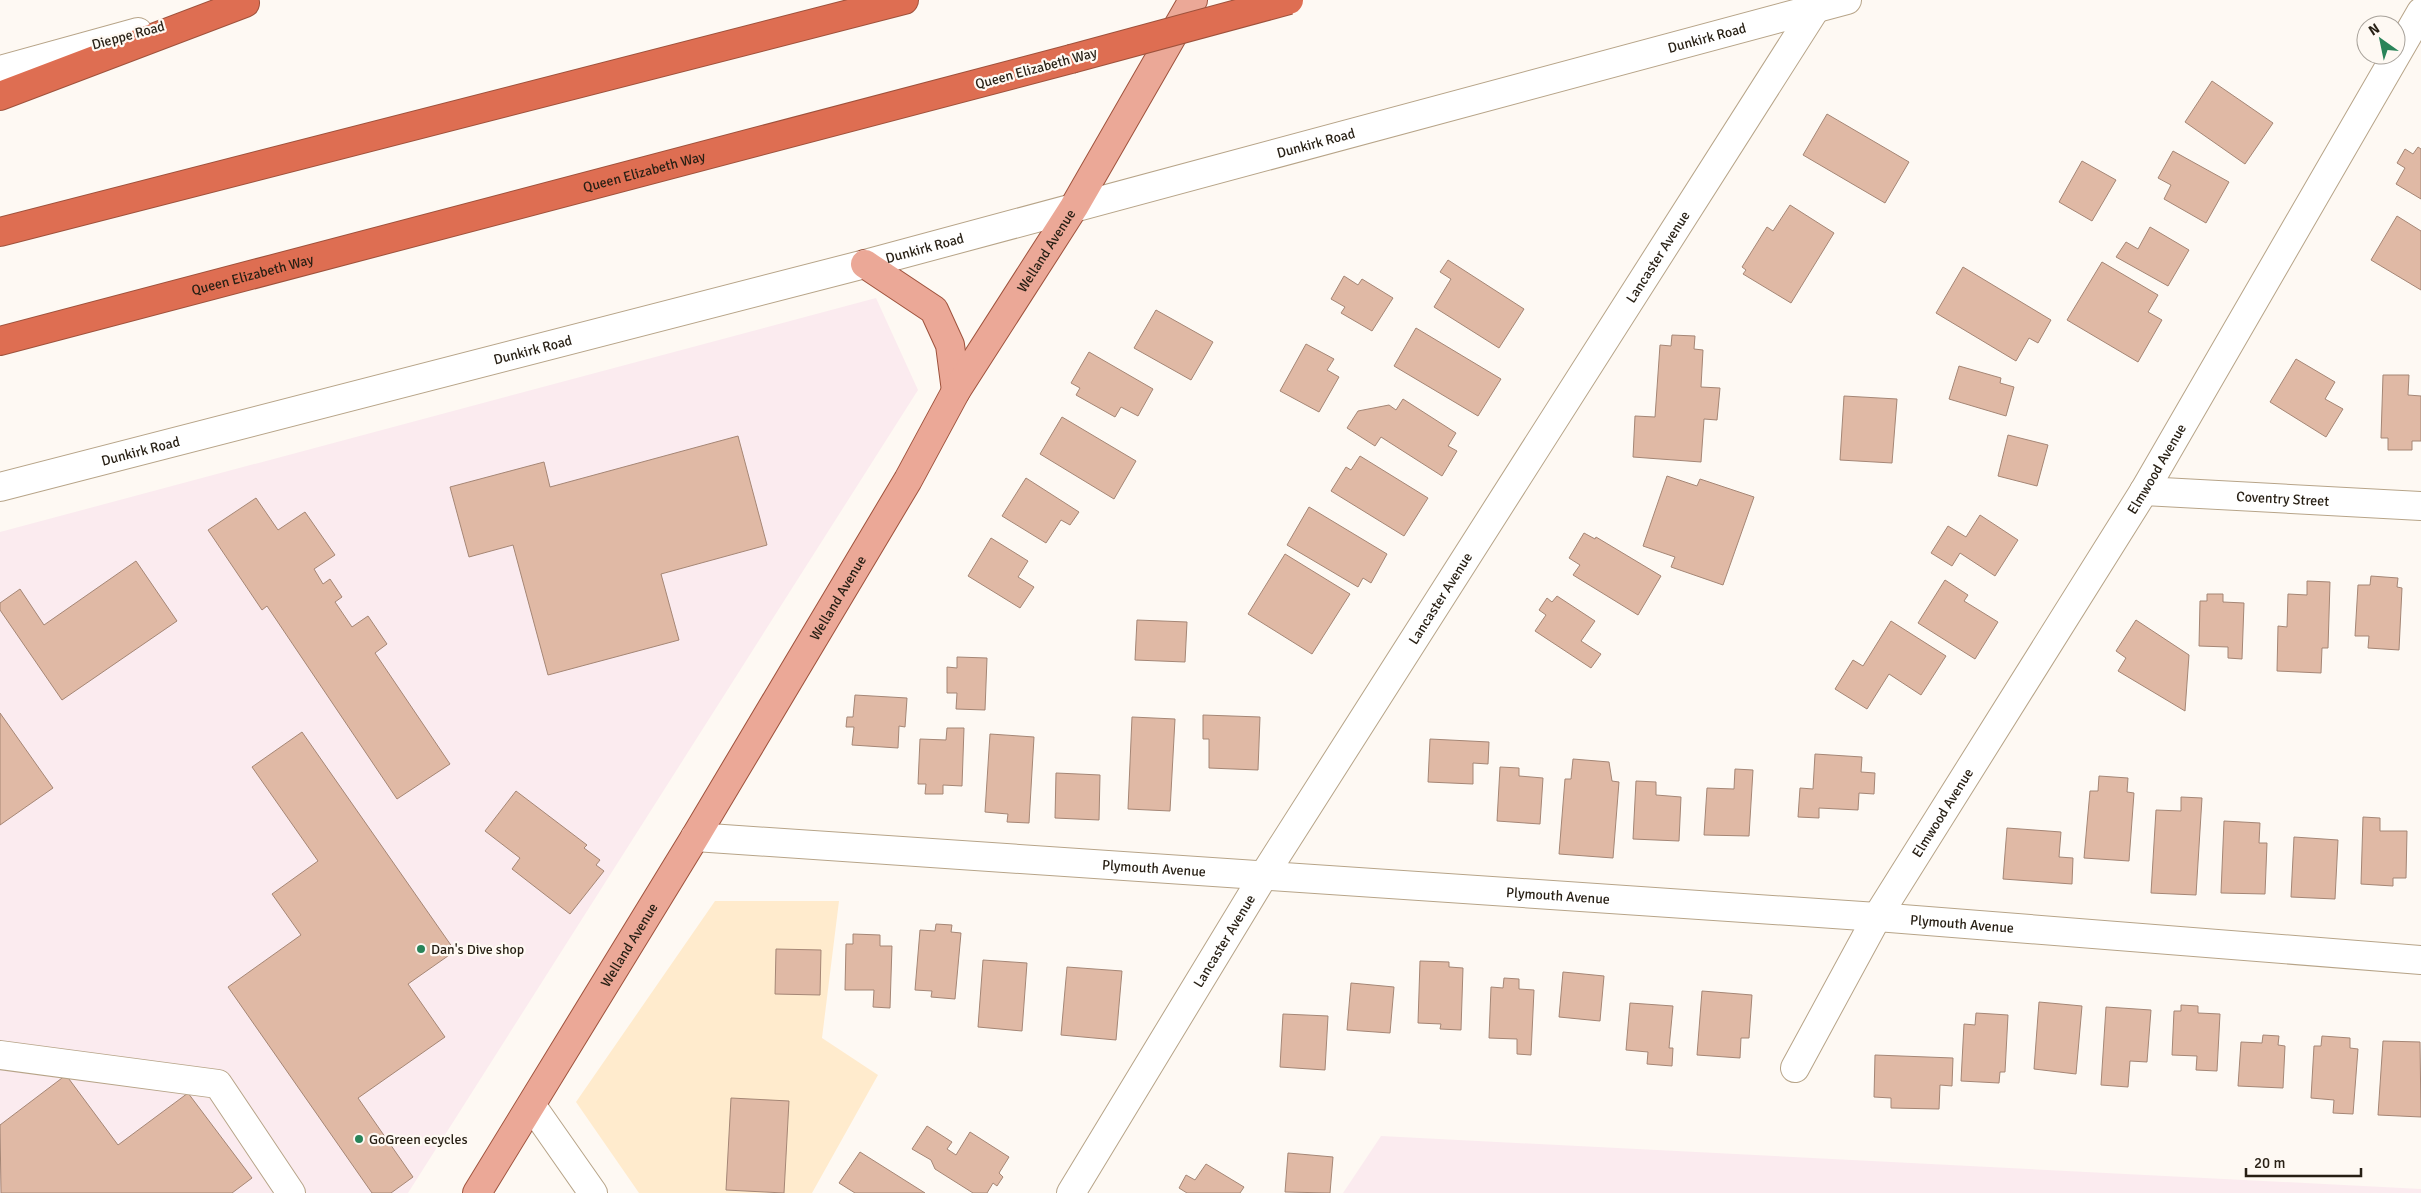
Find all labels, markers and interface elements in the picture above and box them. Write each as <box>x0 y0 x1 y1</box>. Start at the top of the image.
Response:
north arrow <box>2356 15 2406 65</box>
street label: Dieppe Road <box>90 18 166 53</box>
street label: Dunkirk Road <box>1666 20 1748 57</box>
text: N <box>2365 20 2383 39</box>
street label: Queen Elizabeth Way <box>973 44 1099 93</box>
street label: Dunkirk Road <box>1275 125 1357 162</box>
street label: Queen Elizabeth Way <box>581 148 707 196</box>
street label: Welland Avenue <box>1013 206 1079 296</box>
street label: Lancaster Avenue <box>1623 208 1694 306</box>
street label: Dunkirk Road <box>884 230 966 267</box>
street label: Queen Elizabeth Way <box>190 251 316 299</box>
street label: Dunkirk Road <box>492 332 574 368</box>
street label: Elmwood Avenue <box>2124 421 2190 517</box>
street label: Dunkirk Road <box>99 433 182 470</box>
street label: Coventry Street <box>2236 488 2330 510</box>
street label: Lancaster Avenue <box>1405 549 1476 648</box>
street label: Welland Avenue <box>806 553 870 643</box>
street label: Elmwood Avenue <box>1909 765 1977 861</box>
street label: Plymouth Avenue <box>1101 857 1206 881</box>
street label: Plymouth Avenue <box>1506 884 1610 908</box>
street label: Lancaster Avenue <box>1190 892 1259 991</box>
street label: Welland Avenue <box>597 900 662 990</box>
street label: Plymouth Avenue <box>1909 912 2015 937</box>
place label: Dan's Dive shop <box>431 941 524 958</box>
marker: Dan's Dive shop <box>415 943 427 955</box>
place label: GoGreen ecycles <box>369 1131 468 1148</box>
marker: GoGreen ecycles <box>353 1133 365 1145</box>
scale bar <box>2246 1146 2361 1178</box>
text: 20 m <box>2254 1154 2285 1172</box>

